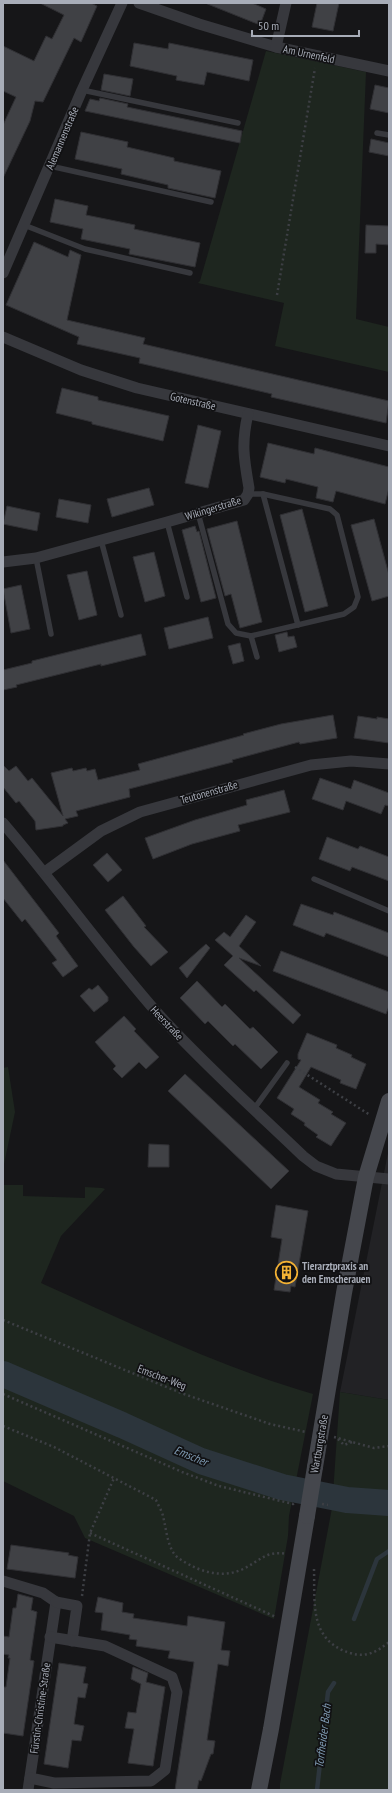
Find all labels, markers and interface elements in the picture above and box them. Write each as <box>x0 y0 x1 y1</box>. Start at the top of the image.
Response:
scale bar <box>252 12 359 38</box>
text: 50 m <box>258 18 279 33</box>
street label: Am Urnenfeld <box>282 42 336 66</box>
street label: Alemannenstraße <box>42 104 82 172</box>
street label: Gotenstraße <box>169 389 218 413</box>
street label: Wikingerstraße <box>183 493 243 523</box>
street label: Teutonenstraße <box>179 777 240 807</box>
street label: Heerstraße <box>148 1003 187 1043</box>
building icon: Tierarztpraxis an den Emscherauen <box>274 1259 300 1285</box>
place label: Tierarztpraxis an den Emscherauen <box>302 1259 371 1286</box>
street label: Emscher-Weg <box>136 1361 189 1393</box>
street label: Wartburgstraße <box>307 1413 331 1474</box>
water label: Emscher <box>172 1442 212 1470</box>
street label: Fürstin-Christine-Straße <box>27 1661 53 1754</box>
water label: Torfheider Bach <box>311 1702 334 1769</box>

